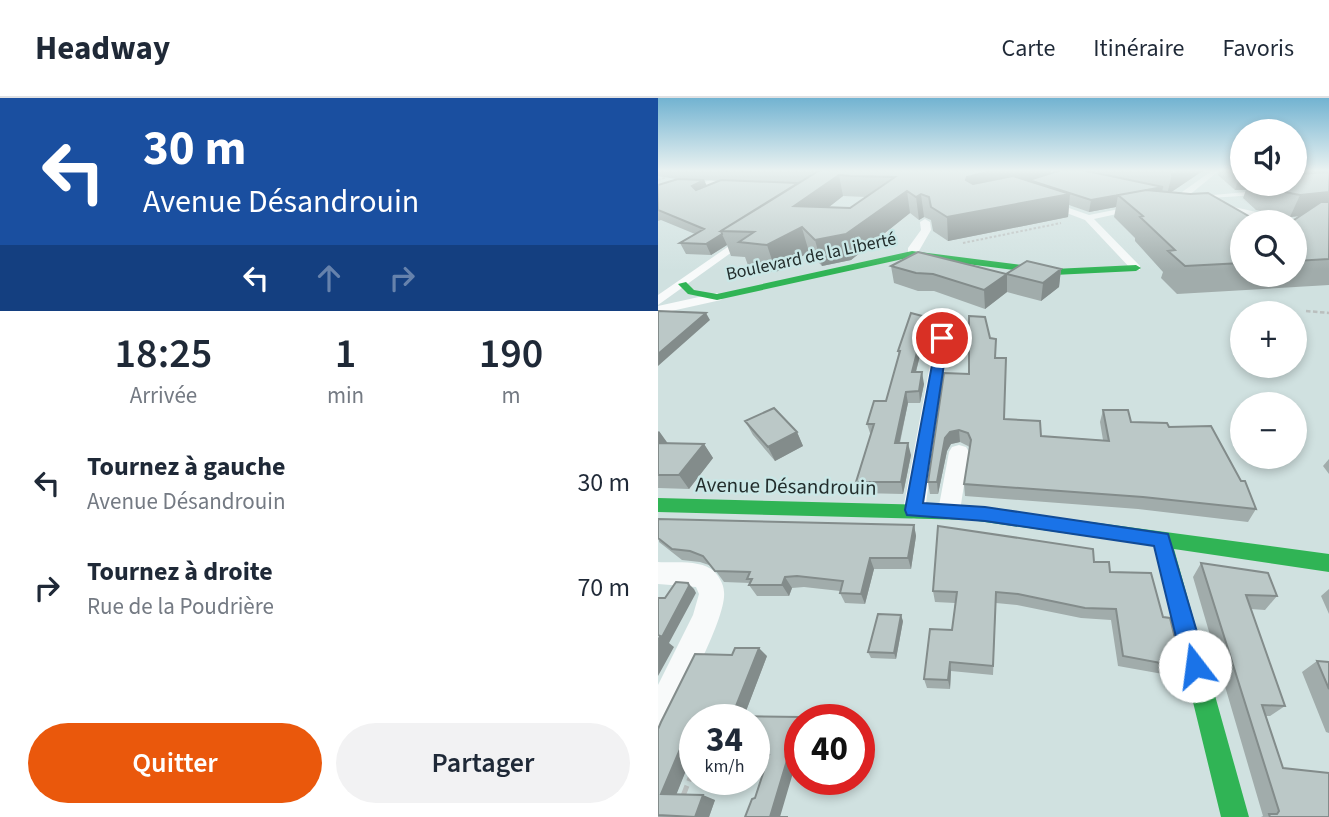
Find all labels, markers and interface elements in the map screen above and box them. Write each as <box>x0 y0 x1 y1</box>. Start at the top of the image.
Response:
text: Headway <box>35 25 170 72</box>
text: Carte <box>1001 31 1055 66</box>
text: Itinéraire <box>1093 31 1184 66</box>
text: Favoris <box>1222 31 1294 66</box>
text: 30 m <box>143 114 247 184</box>
map controls <box>1230 119 1307 469</box>
button: sound <box>1230 119 1307 196</box>
icon: left <box>28 126 119 217</box>
text: Avenue Désandrouin <box>143 179 419 225</box>
button: search <box>1230 210 1307 287</box>
street label: Boulevard de la Liberté <box>724 226 899 287</box>
icon: left <box>237 259 275 297</box>
icon: ahead <box>310 259 348 297</box>
icon: right <box>383 259 421 297</box>
button: + <box>1230 301 1307 378</box>
pin <box>912 308 972 368</box>
icon: arrive <box>923 319 961 357</box>
text: 18:25 <box>115 324 212 384</box>
text: 1 <box>335 324 356 384</box>
text: 190 <box>479 324 543 384</box>
text: Arrivée <box>130 379 197 412</box>
text: min <box>327 379 364 412</box>
text: m <box>502 379 521 412</box>
button: − <box>1230 392 1307 469</box>
text: Tournez à gauche <box>87 448 286 485</box>
icon: left <box>28 464 66 502</box>
text: 30 m <box>577 464 630 501</box>
street label: Avenue Désandrouin <box>695 469 877 503</box>
text: Avenue Désandrouin <box>87 485 286 518</box>
text: Tournez à droite <box>87 553 273 590</box>
icon: right <box>28 569 66 607</box>
text: 70 m <box>577 569 630 606</box>
text: Rue de la Poudrière <box>87 590 274 623</box>
position arrow <box>1158 629 1232 703</box>
speed limit sign: 40 <box>784 704 875 795</box>
text: 34 <box>706 715 743 765</box>
button: Quitter <box>28 723 322 803</box>
button: Partager <box>336 723 630 803</box>
text: km/h <box>705 754 744 779</box>

